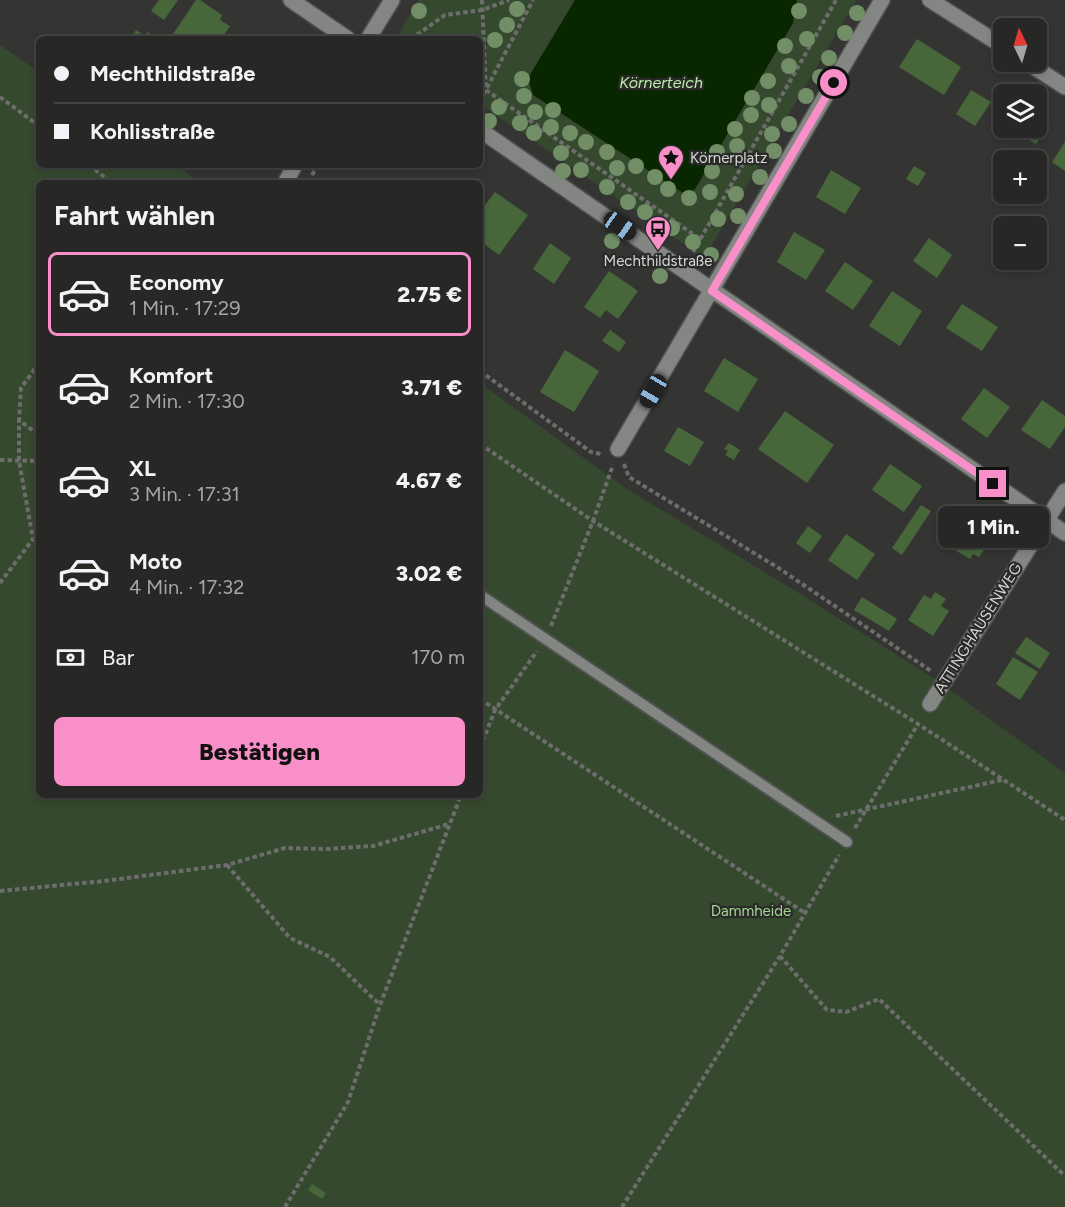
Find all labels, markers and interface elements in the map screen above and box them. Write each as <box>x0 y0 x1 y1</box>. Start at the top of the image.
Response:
north arrow <box>993 18 1047 72</box>
map controls <box>993 18 1047 270</box>
text: Mechthildstraße <box>90 60 256 87</box>
route start <box>820 69 847 96</box>
water label: Körnerteich <box>619 73 703 92</box>
button: layers <box>993 84 1047 138</box>
text: Kohlisstraße <box>90 118 215 145</box>
place icon: Körnerplatz <box>656 143 686 181</box>
place label: Körnerplatz <box>690 149 767 167</box>
button: + <box>993 150 1047 204</box>
text: Fahrt wählen <box>54 199 215 232</box>
car <box>600 208 640 244</box>
bus stop icon: Mechthildstraße <box>643 214 673 252</box>
button: − <box>993 216 1047 270</box>
place label: Mechthildstraße <box>603 252 713 270</box>
icon: car <box>57 267 111 321</box>
text: Economy <box>129 269 224 296</box>
text: 2.75 € <box>397 281 462 308</box>
text: 1 Min. · 17:29 <box>129 296 241 320</box>
icon: car <box>57 360 111 414</box>
text: Komfort <box>129 362 213 389</box>
car <box>636 371 670 411</box>
text: 3.71 € <box>401 374 462 401</box>
text: 2 Min. · 17:30 <box>129 389 245 413</box>
icon: car <box>57 453 111 507</box>
text: XL <box>129 455 156 482</box>
text: 4.67 € <box>396 467 462 494</box>
route end <box>979 470 1006 497</box>
text: 3 Min. · 17:31 <box>129 482 240 506</box>
callout: 1 Min. <box>938 505 1048 547</box>
text: 1 Min. <box>967 515 1020 539</box>
icon: car <box>57 546 111 600</box>
text: Moto <box>129 548 182 575</box>
text: 3.02 € <box>396 560 462 587</box>
street label: ATTINGHAUSENWEG <box>931 560 1025 696</box>
text: 4 Min. · 17:32 <box>129 575 244 599</box>
icon: cash <box>54 641 87 674</box>
text: Bar <box>102 644 134 671</box>
text: 170 m <box>411 645 465 669</box>
button: Bestätigen <box>54 717 465 786</box>
park label: Dammheide <box>711 902 791 920</box>

